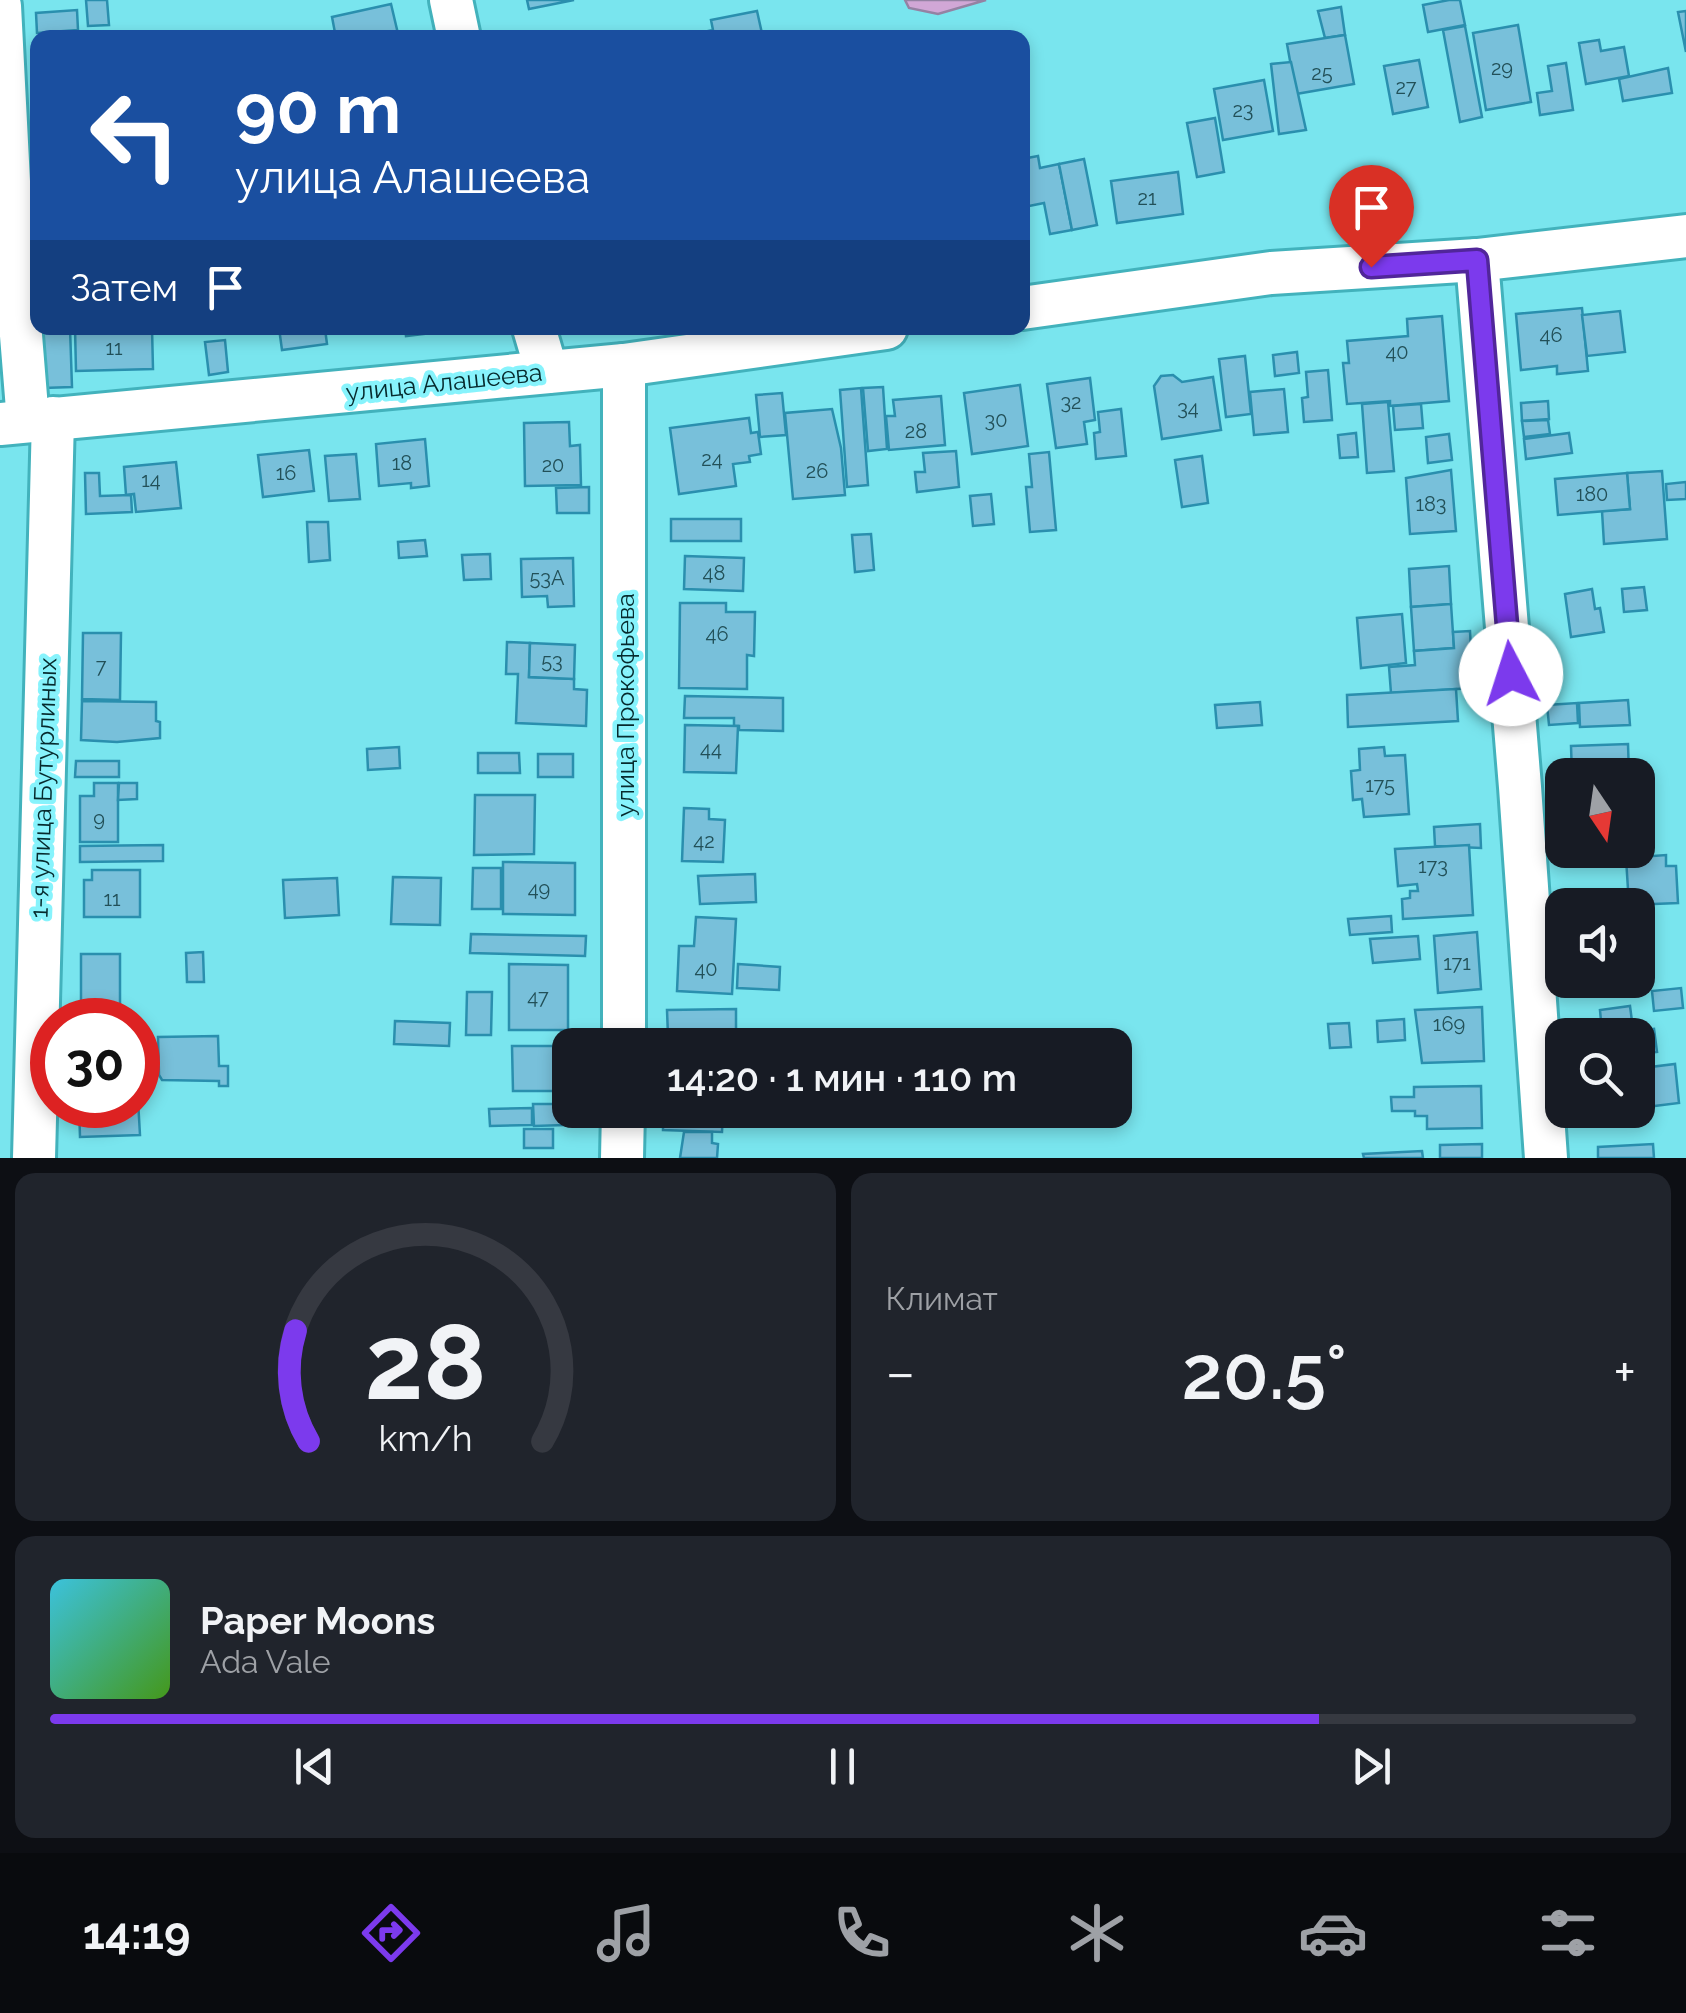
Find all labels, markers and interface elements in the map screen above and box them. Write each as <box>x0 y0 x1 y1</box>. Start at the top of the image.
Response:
house number: 29 <box>1491 56 1513 80</box>
house number: 25 <box>1311 61 1333 85</box>
text: 90 m <box>235 67 401 149</box>
icon: left <box>70 70 200 200</box>
house number: 27 <box>1395 75 1417 99</box>
house number: 23 <box>1232 98 1254 122</box>
text: улица Алашеева <box>235 151 590 204</box>
pin <box>1329 165 1414 268</box>
icon: arrive <box>1344 180 1399 235</box>
house number: 21 <box>1138 186 1157 210</box>
icon: arrive <box>198 260 253 315</box>
text: Затем <box>70 265 178 310</box>
house number: 46 <box>1540 323 1562 347</box>
house number: 11 <box>105 336 123 360</box>
house number: 40 <box>1385 340 1409 364</box>
street label: улица Алашеева <box>344 357 544 407</box>
house number: 32 <box>1060 390 1082 414</box>
house number: 34 <box>1177 396 1199 420</box>
house number: 30 <box>985 408 1007 432</box>
house number: 28 <box>905 419 927 443</box>
house number: 24 <box>701 447 723 471</box>
house number: 18 <box>392 451 412 475</box>
house number: 20 <box>542 453 564 477</box>
house number: 26 <box>806 459 828 483</box>
house number: 16 <box>276 461 296 485</box>
house number: 14 <box>141 468 161 492</box>
house number: 180 <box>1576 482 1608 506</box>
house number: 183 <box>1415 492 1447 516</box>
house number: 48 <box>703 561 725 585</box>
house number: 53А <box>529 566 565 590</box>
street label: улица Прокофьева <box>610 593 640 817</box>
house number: 46 <box>706 622 728 646</box>
position arrow <box>1459 622 1563 726</box>
house number: 53 <box>541 649 563 673</box>
house number: 7 <box>96 654 107 678</box>
street label: 1-я улица Бутурлиных <box>23 657 63 919</box>
house number: 44 <box>700 737 722 761</box>
north arrow <box>1545 758 1655 868</box>
map controls <box>1545 758 1655 1128</box>
house number: 175 <box>1365 773 1395 797</box>
house number: 9 <box>93 807 105 831</box>
house number: 42 <box>693 829 715 853</box>
house number: 173 <box>1418 854 1448 878</box>
house number: 49 <box>528 877 550 901</box>
house number: 11 <box>103 887 121 911</box>
button: sound <box>1545 888 1655 998</box>
house number: 171 <box>1443 951 1471 975</box>
house number: 40 <box>694 957 718 981</box>
house number: 47 <box>527 985 549 1009</box>
speed limit sign: 30 <box>30 998 160 1128</box>
house number: 169 <box>1433 1012 1465 1036</box>
button: search <box>1545 1018 1655 1128</box>
text: 14:20 · 1 мин · 110 m <box>667 1055 1017 1100</box>
text: Климат <box>886 1280 998 1317</box>
text: 28 <box>365 1301 486 1423</box>
text: 20.5° <box>1181 1328 1347 1417</box>
text: − <box>886 1340 915 1405</box>
text: + <box>1613 1340 1636 1405</box>
text: km/h <box>378 1417 472 1459</box>
text: Paper Moons <box>200 1598 435 1643</box>
text: Ada Vale <box>200 1643 331 1680</box>
icon: previous <box>287 1739 342 1794</box>
icon: pause <box>815 1739 870 1794</box>
icon: next <box>1344 1739 1399 1794</box>
icon: directions <box>356 1898 426 1968</box>
icon: music <box>591 1898 661 1968</box>
icon: phone <box>827 1898 897 1968</box>
icon: climate <box>1062 1898 1132 1968</box>
icon: car <box>1298 1898 1368 1968</box>
icon: filters <box>1533 1898 1603 1968</box>
text: 14:19 <box>83 1907 191 1960</box>

